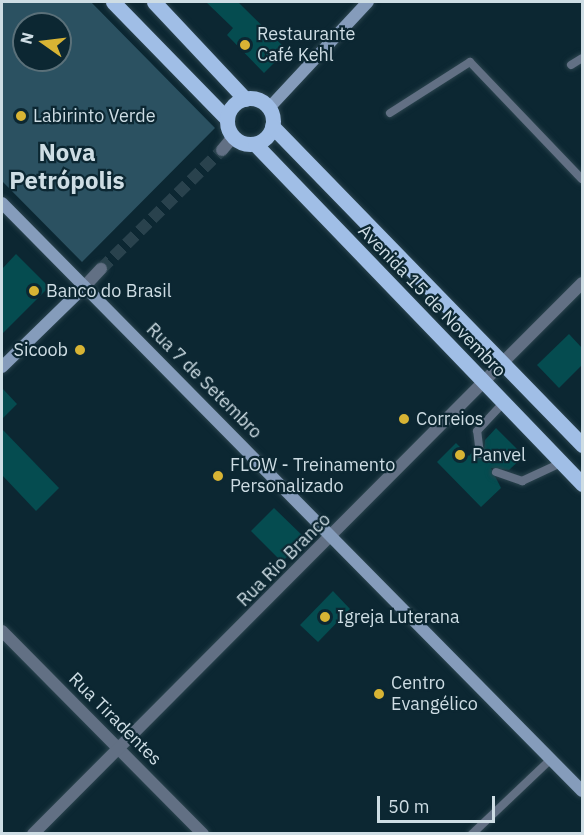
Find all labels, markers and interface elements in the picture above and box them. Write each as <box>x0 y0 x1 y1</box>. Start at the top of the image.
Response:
north arrow <box>12 12 72 72</box>
place label: Restaurante Café Kehl <box>257 24 355 66</box>
text: N <box>15 30 38 46</box>
marker: Restaurante Café Kehl <box>238 38 252 52</box>
place label: Labirinto Verde <box>33 105 156 127</box>
marker: Labirinto Verde <box>14 109 28 123</box>
district label: Nova Petrópolis <box>9 139 125 195</box>
street label: Avenida 15 de Novembro <box>354 220 510 382</box>
place label: Banco do Brasil <box>46 280 172 302</box>
marker: Banco do Brasil <box>27 284 41 298</box>
street label: Rua 7 de Setembro <box>142 319 266 443</box>
place label: Sicoob <box>13 339 68 361</box>
marker: Sicoob <box>73 343 87 357</box>
place label: Correios <box>416 408 484 430</box>
marker: Correios <box>397 412 411 426</box>
place label: Panvel <box>472 444 526 466</box>
marker: Panvel <box>453 448 467 462</box>
place label: FLOW - Treinamento Personalizado <box>230 455 395 498</box>
marker: FLOW - Treinamento Personalizado <box>211 469 225 483</box>
street label: Rua Rio Branco <box>233 509 335 611</box>
place label: Igreja Luterana <box>337 606 460 628</box>
marker: Igreja Luterana <box>318 610 332 624</box>
street label: Rua Tiradentes <box>64 668 166 770</box>
place label: Centro Evangélico <box>391 673 478 716</box>
marker: Centro Evangélico <box>372 687 386 701</box>
scale bar <box>380 784 498 822</box>
text: 50 m <box>388 795 430 818</box>

